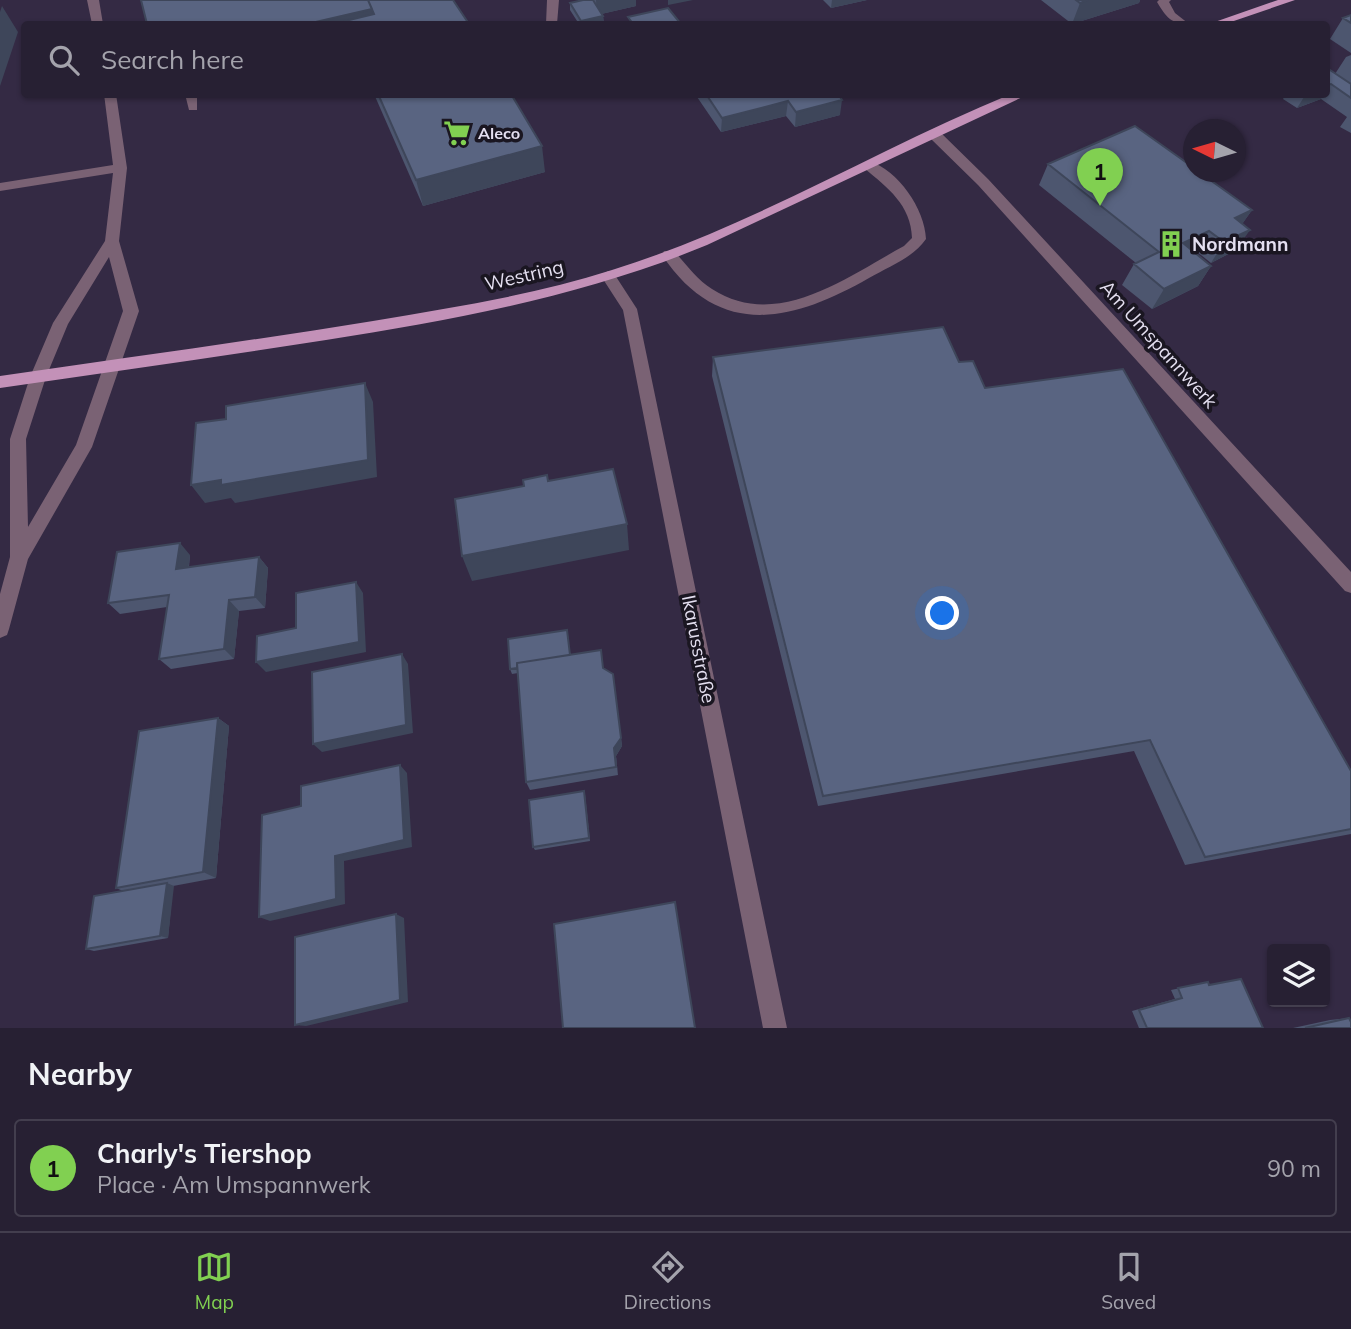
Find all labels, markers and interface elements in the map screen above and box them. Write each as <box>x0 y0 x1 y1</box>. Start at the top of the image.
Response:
search box <box>21 21 1330 98</box>
icon: search <box>45 41 83 79</box>
text: Search here <box>101 43 244 76</box>
supermarket icon: Aleco <box>442 118 472 148</box>
north arrow <box>1183 119 1246 182</box>
place label: Aleco <box>478 123 520 143</box>
pin: 1 <box>1077 148 1123 206</box>
building icon: Nordmann <box>1156 229 1186 259</box>
place label: Nordmann <box>1192 232 1288 256</box>
street label: Westring <box>482 254 566 296</box>
street label: Am Umspannwerk <box>1095 275 1223 413</box>
street label: Ikarusstraße <box>677 593 721 705</box>
your location <box>925 596 959 630</box>
map controls <box>1267 944 1330 1007</box>
button: layers <box>1267 944 1330 1007</box>
text: Nearby <box>28 1055 132 1093</box>
text: Charly's Tiershop <box>97 1137 312 1170</box>
text: 1 <box>46 1154 60 1183</box>
text: 90 m <box>1267 1154 1321 1183</box>
text: Place · Am Umspannwerk <box>97 1170 371 1199</box>
tab: Map <box>195 1248 234 1314</box>
tab: Directions <box>624 1248 712 1314</box>
tab: Saved <box>1101 1248 1156 1314</box>

